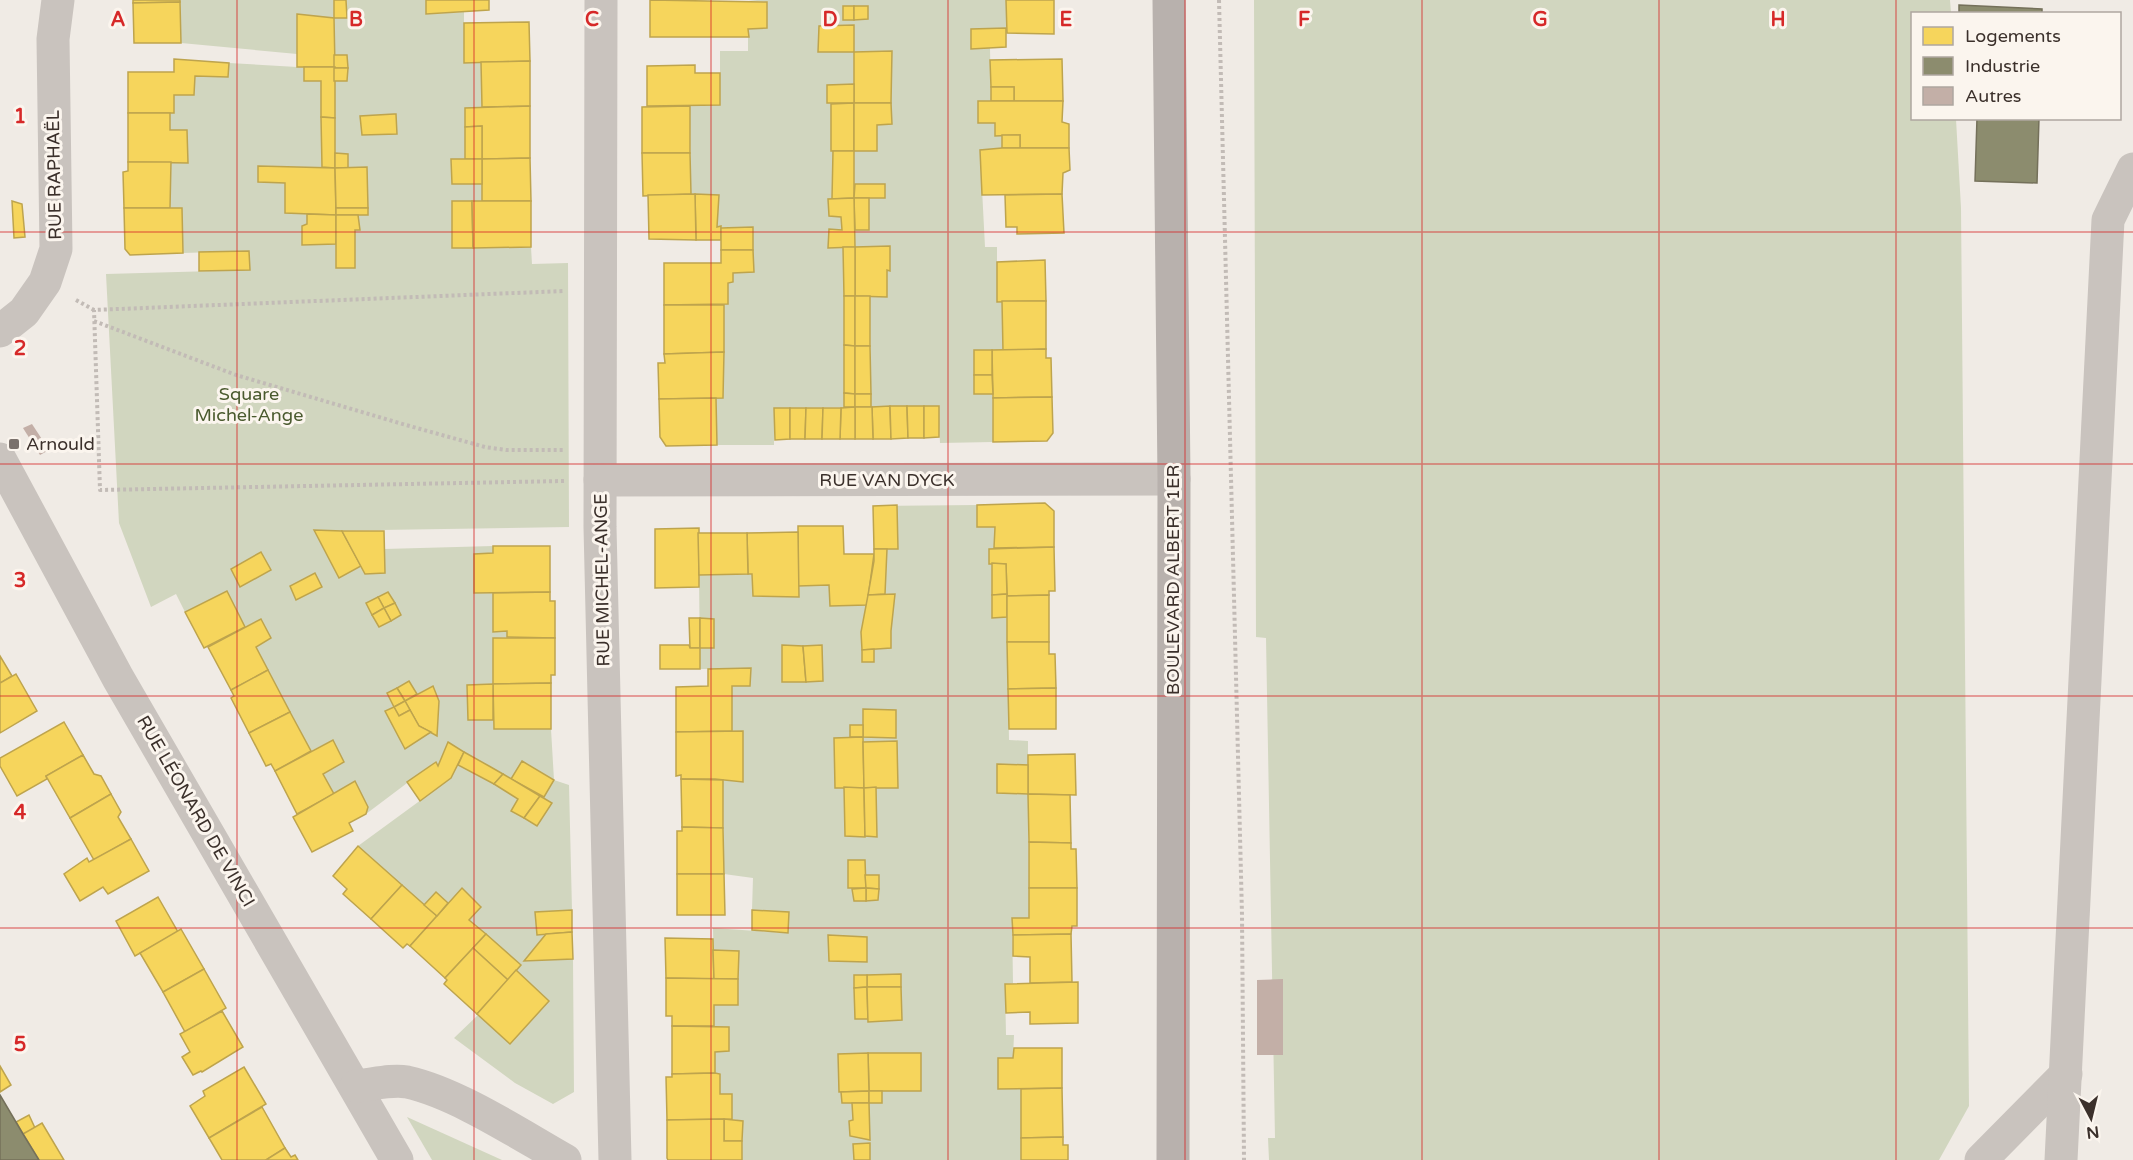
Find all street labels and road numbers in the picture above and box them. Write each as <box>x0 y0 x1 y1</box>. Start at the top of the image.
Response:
street label: RUE RAPHAËL <box>42 109 66 240</box>
street label: BOULEVARD ALBERT 1ER <box>1162 465 1184 695</box>
street label: RUE VAN DYCK <box>819 469 955 491</box>
street label: RUE MICHEL-ANGE <box>589 493 615 667</box>
street label: RUE LÉONARD DE VINCI <box>132 711 260 911</box>

